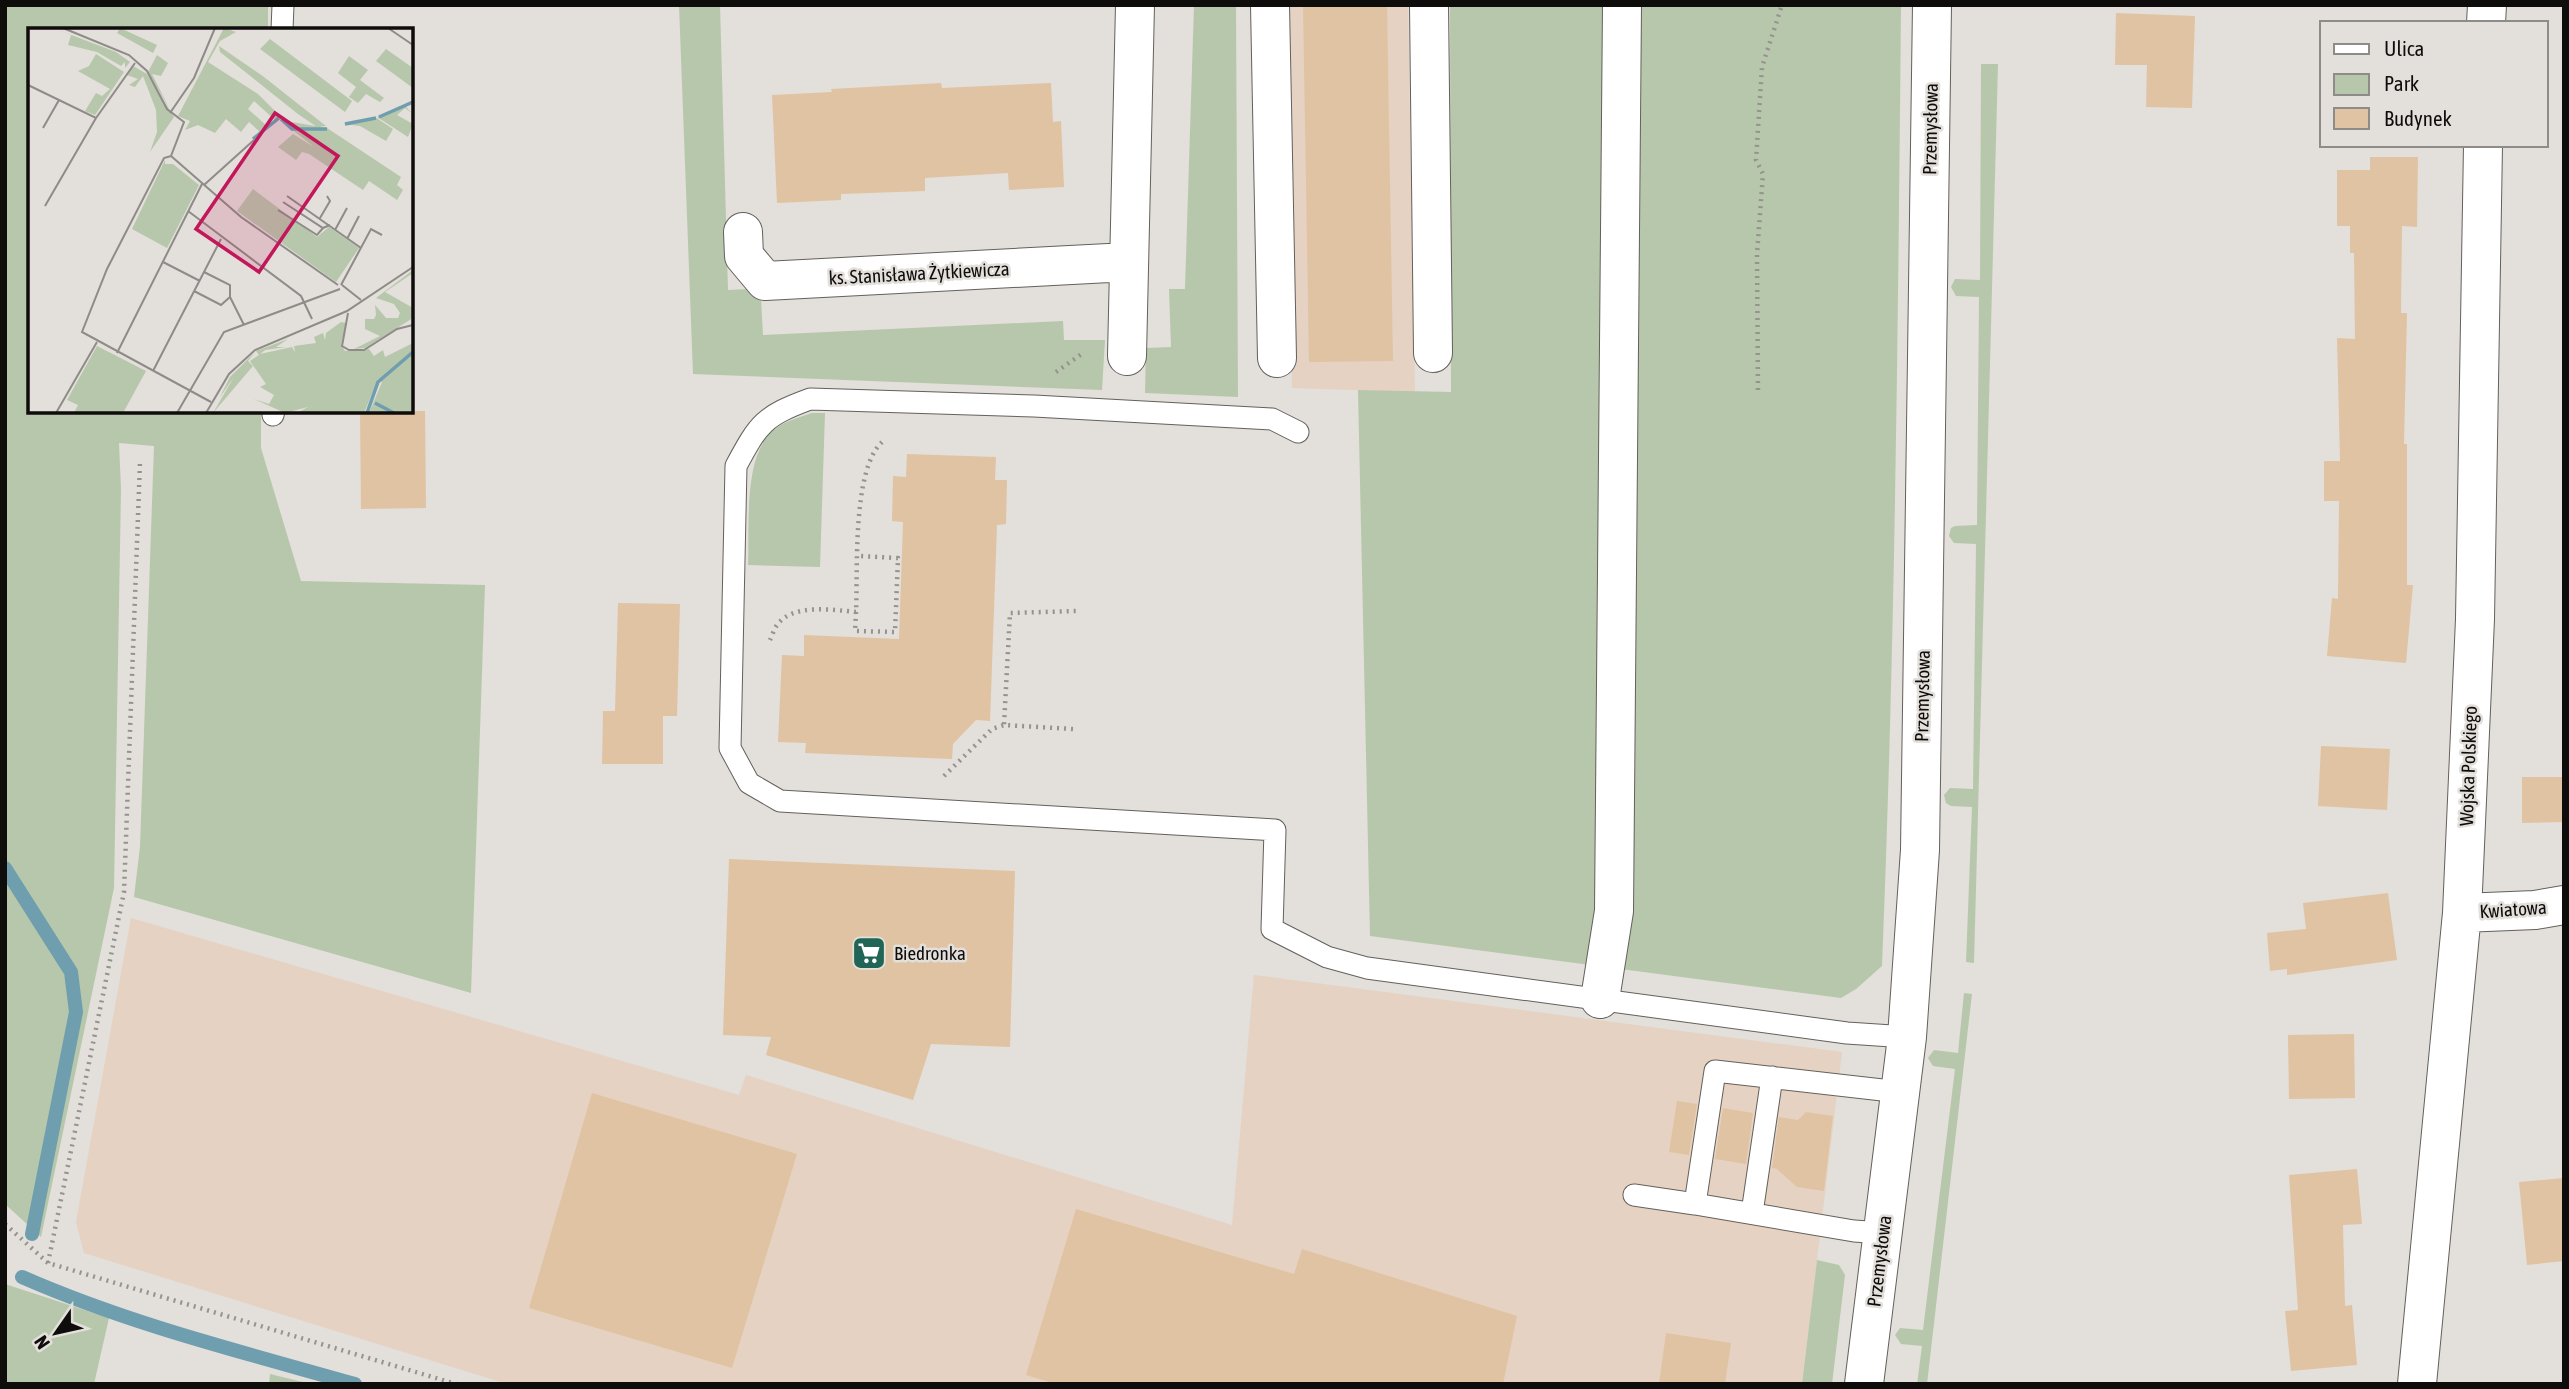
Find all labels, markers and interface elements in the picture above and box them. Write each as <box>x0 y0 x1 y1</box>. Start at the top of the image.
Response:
legend <box>2320 21 2548 147</box>
inset map <box>28 28 413 413</box>
text: Ulica <box>2384 36 2424 60</box>
text: Park <box>2384 71 2419 95</box>
street label: Przemysłowa <box>1918 83 1942 175</box>
text: Budynek <box>2384 106 2452 130</box>
street label: ks. Stanisława Żytkiewicza <box>828 257 1010 289</box>
street label: Przemysłowa <box>1910 650 1934 742</box>
street label: Wojska Polskiego <box>2455 705 2481 827</box>
street label: Kwiatowa <box>2479 896 2547 922</box>
supermarket icon: Biedronka <box>850 934 888 972</box>
place label: Biedronka <box>894 942 966 964</box>
street label: Przemysłowa <box>1862 1214 1896 1308</box>
north arrow <box>21 1298 91 1368</box>
text: N <box>30 1332 54 1353</box>

